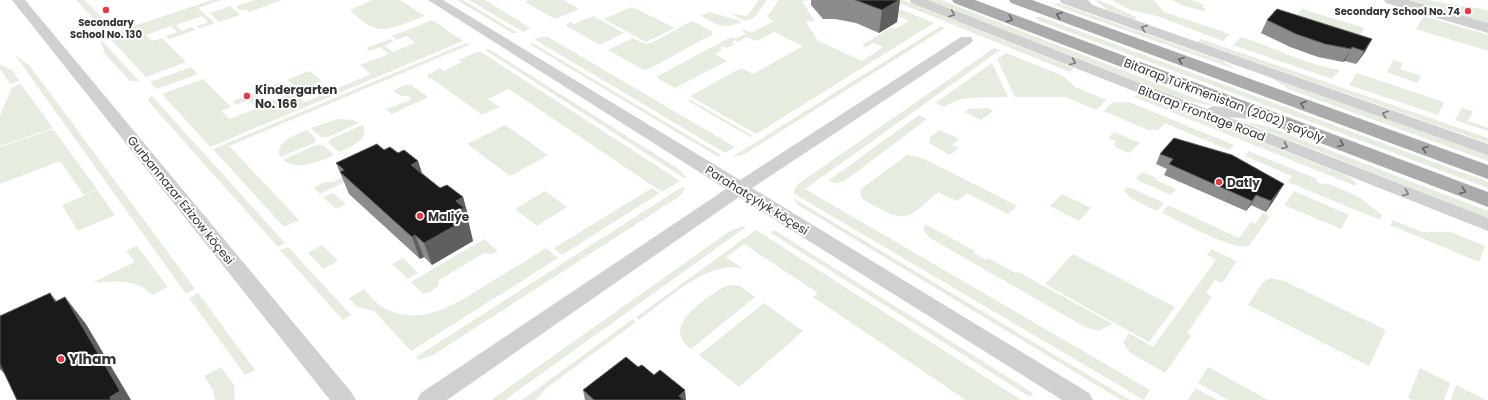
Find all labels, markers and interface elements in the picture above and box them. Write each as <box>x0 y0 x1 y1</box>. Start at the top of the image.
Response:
place label: Secondary School No. 74 <box>1335 4 1460 19</box>
marker: Secondary School No. 130 <box>101 5 111 15</box>
marker: Secondary School No. 74 <box>1463 6 1473 16</box>
one-way arrow <box>949 10 956 18</box>
one-way arrow <box>1055 12 1062 20</box>
one-way arrow <box>1006 14 1013 22</box>
place label: Secondary School No. 130 <box>70 15 142 42</box>
one-way arrow <box>1141 24 1148 33</box>
street label: Bitarap Türkmenistan (2002) şaýoly <box>1121 54 1327 146</box>
one-way arrow <box>1177 56 1184 64</box>
one-way arrow <box>1069 57 1077 65</box>
place label: Kindergarten No. 166 <box>255 81 337 112</box>
street label: Bitarap Frontage Road <box>1136 81 1268 145</box>
marker: Kindergarten No. 166 <box>242 91 252 101</box>
one-way arrow <box>1299 101 1306 109</box>
one-way arrow <box>1382 110 1389 118</box>
street label: Gurbannazar Ezizow köçesi <box>124 132 238 268</box>
one-way arrow <box>1337 140 1344 148</box>
one-way arrow <box>1282 141 1289 149</box>
one-way arrow <box>1422 145 1429 153</box>
street label: Parahatçylyk köçesi <box>702 161 812 239</box>
place label: Datly <box>1227 174 1260 191</box>
marker: Datly <box>1214 177 1224 187</box>
one-way arrow <box>1459 186 1466 194</box>
one-way arrow <box>1403 189 1410 197</box>
place label: Maliýe <box>428 208 470 225</box>
marker: Maliýe <box>415 211 425 221</box>
place label: Ylham <box>69 349 116 369</box>
marker: Ylham <box>56 354 66 364</box>

